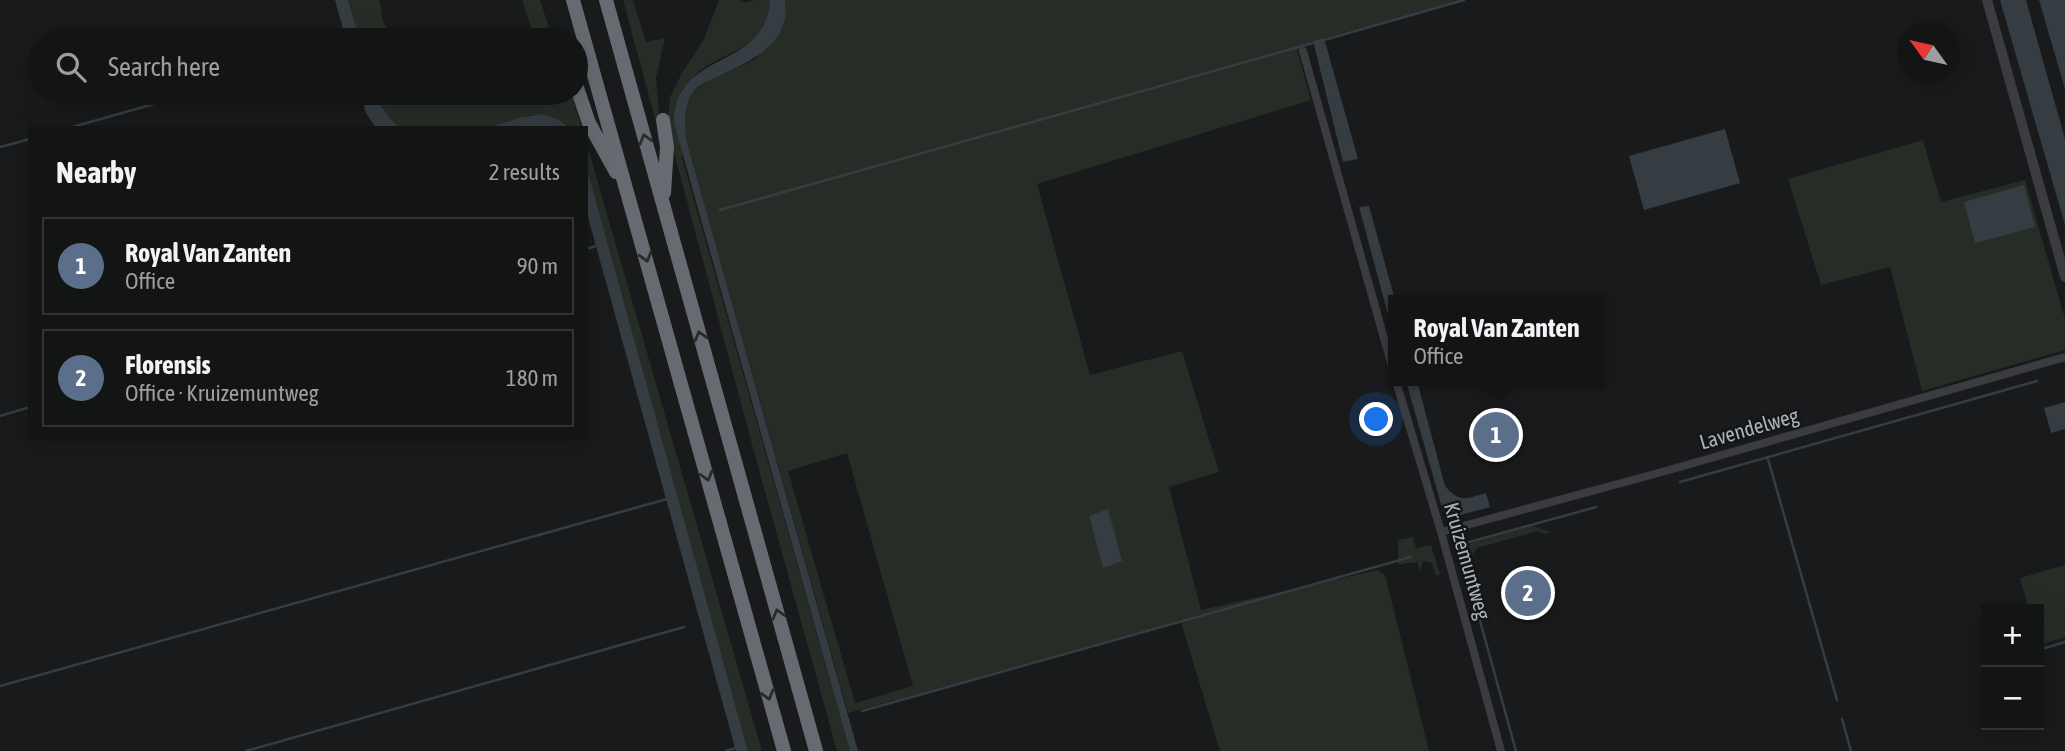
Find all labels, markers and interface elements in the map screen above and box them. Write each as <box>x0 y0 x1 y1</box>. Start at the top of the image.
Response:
north arrow <box>1897 21 1960 84</box>
search box <box>28 28 588 105</box>
icon: search <box>52 48 90 86</box>
text: Search here <box>108 52 220 82</box>
one-way arrow <box>638 133 653 145</box>
text: Nearby <box>56 155 136 189</box>
text: 2 results <box>489 159 560 185</box>
text: Royal Van Zanten <box>125 238 291 268</box>
one-way arrow <box>637 251 652 263</box>
text: 1 <box>76 253 86 279</box>
text: 90 m <box>517 253 558 279</box>
text: Office <box>125 268 175 294</box>
popup <box>1388 295 1605 386</box>
text: Royal Van Zanten <box>1413 313 1580 343</box>
one-way arrow <box>694 330 708 342</box>
text: Office <box>1413 343 1464 369</box>
text: Florensis <box>125 350 211 380</box>
text: 2 <box>76 365 86 391</box>
text: 180 m <box>506 365 558 391</box>
text: Office · Kruizemuntweg <box>125 380 319 406</box>
your location <box>1359 402 1393 436</box>
street label: Lavendelweg <box>1696 402 1801 454</box>
pin: 1 <box>1473 409 1519 461</box>
one-way arrow <box>699 470 713 482</box>
street label: Kruizemuntweg <box>1440 499 1496 622</box>
pin: 2 <box>1505 567 1551 619</box>
map controls <box>1981 604 2044 730</box>
button: + <box>1981 604 2044 667</box>
one-way arrow <box>772 609 786 621</box>
button: − <box>1981 667 2044 730</box>
one-way arrow <box>760 689 775 701</box>

